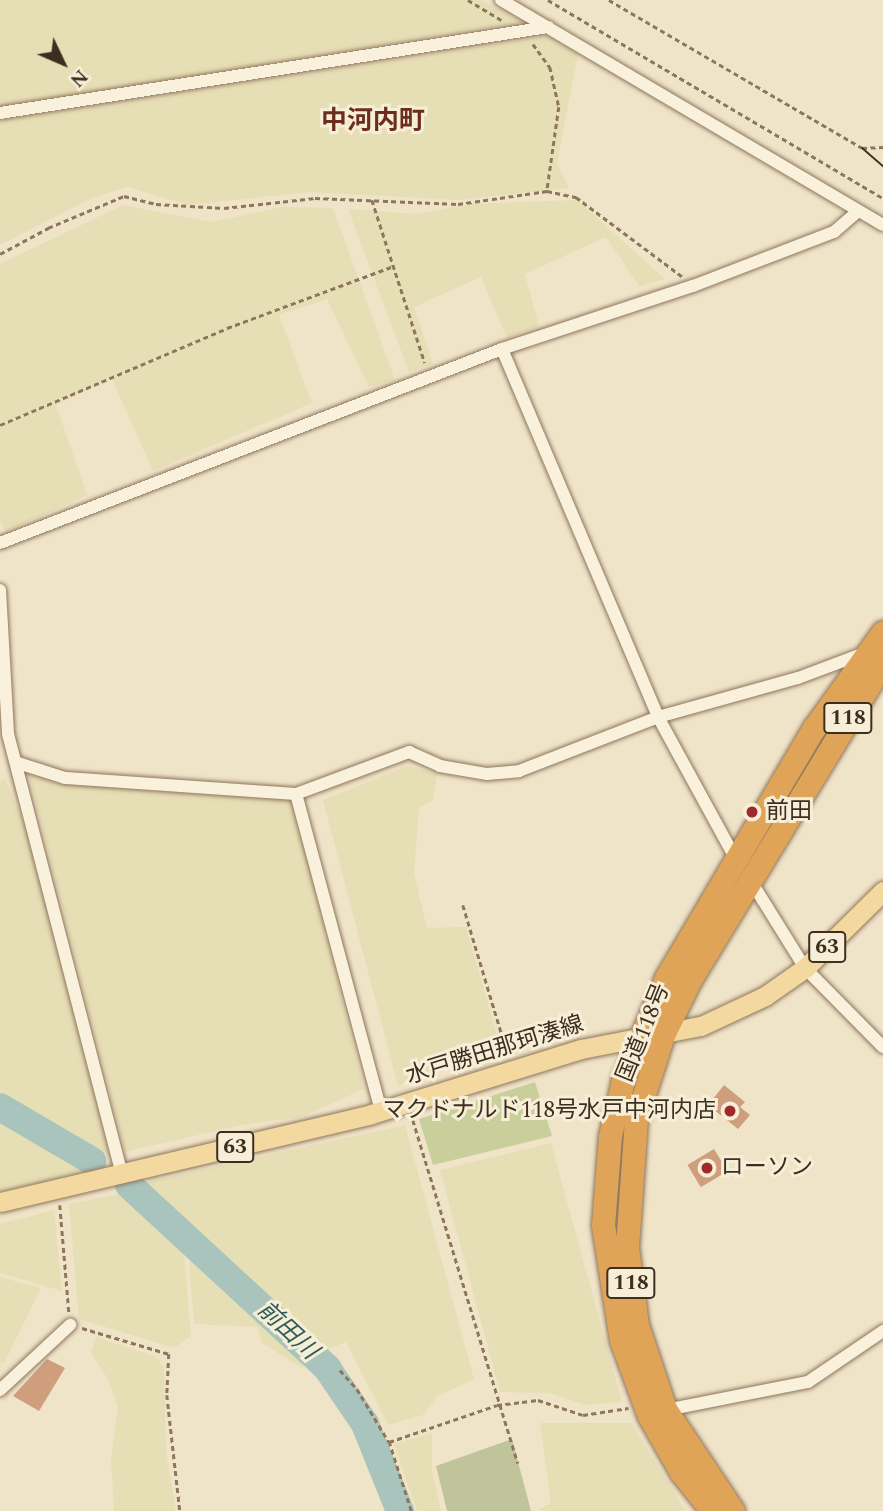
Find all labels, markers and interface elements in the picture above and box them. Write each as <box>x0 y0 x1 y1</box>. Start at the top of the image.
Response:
north arrow <box>28 28 98 98</box>
text: N <box>63 62 94 94</box>
district label: 中河内町 <box>321 106 425 138</box>
road number: 118 <box>822 700 874 736</box>
place label: 前田 <box>766 798 812 826</box>
marker: 前田 <box>744 804 760 820</box>
road number: 63 <box>808 930 846 964</box>
street label: 国道118号 <box>612 980 676 1086</box>
street label: 水戸勝田那珂湊線 <box>403 1011 587 1091</box>
place label: マクドナルド118号水戸中河内店 <box>383 1097 716 1125</box>
marker: マクドナルド118号水戸中河内店 <box>722 1103 738 1119</box>
road number: 63 <box>216 1130 254 1164</box>
place label: ローソン <box>721 1154 813 1182</box>
marker: ローソン <box>699 1160 715 1176</box>
road number: 118 <box>605 1266 657 1300</box>
water label: 前田川 <box>251 1296 323 1366</box>

